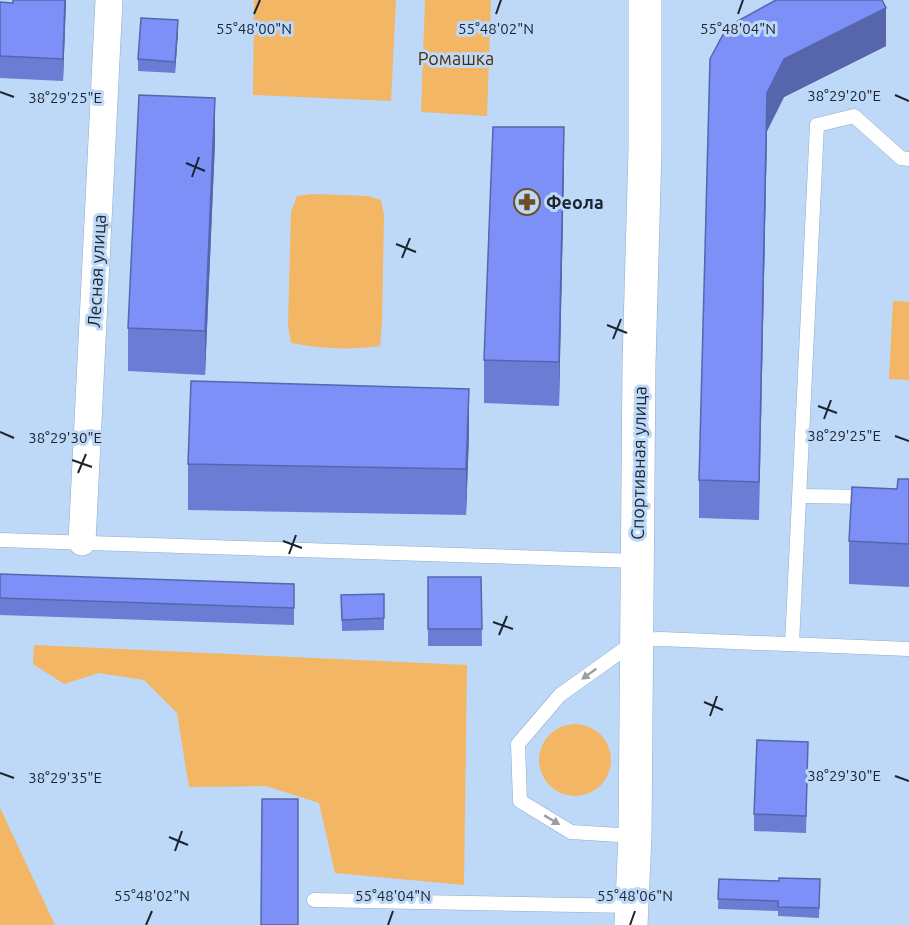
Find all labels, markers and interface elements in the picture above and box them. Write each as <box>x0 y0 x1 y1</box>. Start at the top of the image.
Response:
text: 55°48'00"N <box>216 20 292 37</box>
text: 55°48'02"N <box>458 20 534 37</box>
text: 55°48'04"N <box>700 20 776 37</box>
park label: Ромашка <box>418 48 494 68</box>
text: 38°29'20"E <box>807 87 881 104</box>
text: 38°29'25"E <box>28 89 102 106</box>
pharmacy icon: Феола <box>512 187 542 217</box>
place label: Феола <box>546 192 604 212</box>
street label: Лесная улица <box>83 214 109 328</box>
street label: Спортивная улица <box>627 386 649 540</box>
text: 38°29'25"E <box>807 427 881 444</box>
text: 38°29'30"E <box>28 429 102 446</box>
one-way arrow <box>582 668 597 680</box>
text: 38°29'30"E <box>807 767 881 784</box>
text: 38°29'35"E <box>28 769 102 786</box>
one-way arrow <box>544 815 560 826</box>
text: 55°48'02"N <box>114 887 190 904</box>
text: 55°48'04"N <box>355 887 431 904</box>
text: 55°48'06"N <box>597 887 673 904</box>

